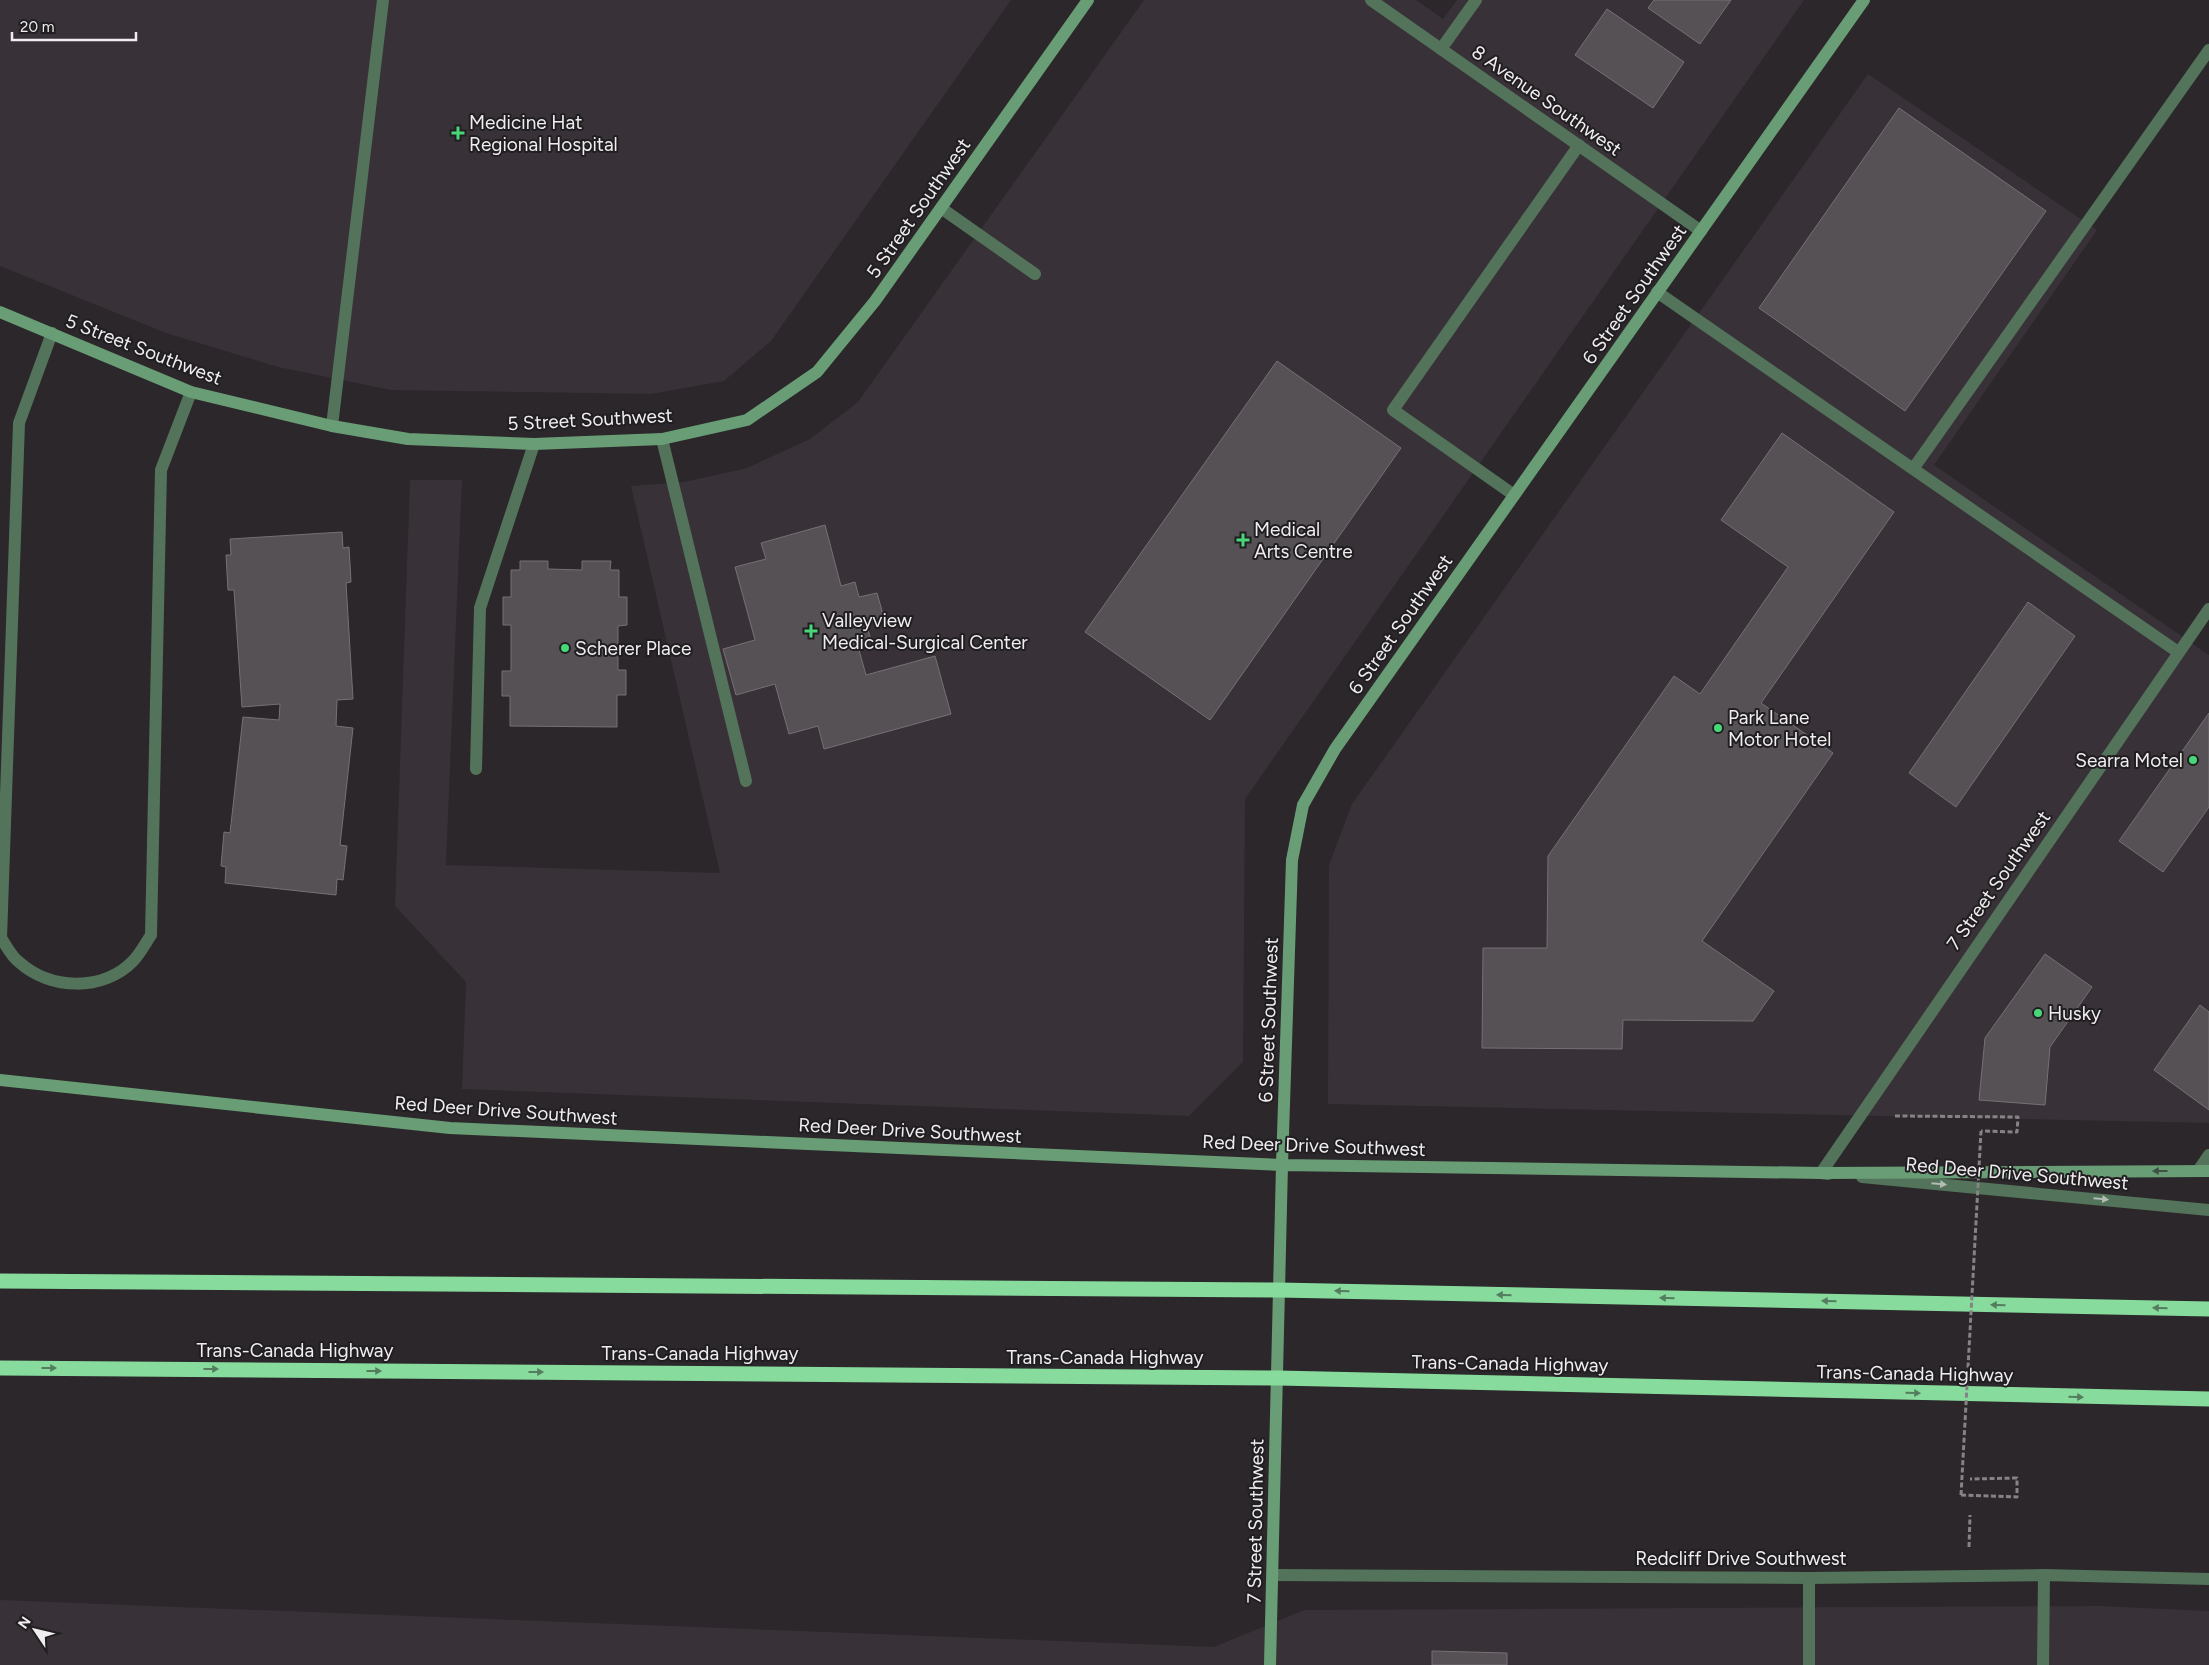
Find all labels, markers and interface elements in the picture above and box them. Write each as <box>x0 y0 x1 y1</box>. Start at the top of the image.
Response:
scale bar <box>12 10 136 42</box>
text: 20 m <box>20 18 54 36</box>
street label: 8 Avenue Southwest <box>1467 40 1626 161</box>
place label: Medicine Hat Regional Hospital <box>469 111 618 156</box>
marker: Medicine Hat Regional Hospital <box>451 126 465 140</box>
street label: 5 Street Southwest <box>862 134 975 283</box>
street label: 6 Street Southwest <box>1578 220 1691 369</box>
street label: 5 Street Southwest <box>62 309 225 390</box>
street label: 5 Street Southwest <box>507 404 673 435</box>
place label: Medical Arts Centre <box>1254 518 1353 563</box>
marker: Medical Arts Centre <box>1236 533 1250 547</box>
street label: 6 Street Southwest <box>1344 550 1457 699</box>
place label: Valleyview Medical-Surgical Center <box>822 609 1028 654</box>
marker: Valleyview Medical-Surgical Center <box>804 624 818 638</box>
place label: Scherer Place <box>575 637 691 660</box>
marker: Scherer Place <box>559 642 571 654</box>
place label: Park Lane Motor Hotel <box>1728 706 1831 751</box>
marker: Park Lane Motor Hotel <box>1712 722 1724 734</box>
place label: Searra Motel <box>2075 749 2183 772</box>
marker: Searra Motel <box>2187 754 2199 766</box>
street label: 7 Street Southwest <box>1942 806 2055 954</box>
street label: 6 Street Southwest <box>1254 937 1283 1103</box>
place label: Husky <box>2048 1002 2101 1025</box>
marker: Husky <box>2032 1007 2044 1019</box>
street label: Red Deer Drive Southwest <box>394 1091 618 1130</box>
street label: Red Deer Drive Southwest <box>798 1113 1022 1148</box>
street label: Red Deer Drive Southwest <box>1202 1130 1426 1161</box>
street label: Red Deer Drive Southwest <box>1905 1152 2129 1195</box>
one-way arrow <box>2152 1167 2168 1175</box>
one-way arrow <box>1931 1181 1947 1189</box>
one-way arrow <box>2093 1196 2109 1204</box>
one-way arrow <box>1334 1287 1350 1295</box>
one-way arrow <box>1496 1291 1512 1299</box>
one-way arrow <box>1658 1294 1674 1302</box>
one-way arrow <box>1821 1297 1837 1305</box>
one-way arrow <box>1990 1300 2006 1308</box>
one-way arrow <box>2152 1304 2168 1312</box>
street label: Trans-Canada Highway <box>197 1339 393 1362</box>
street label: Trans-Canada Highway <box>602 1342 798 1365</box>
street label: Trans-Canada Highway <box>1007 1346 1203 1369</box>
street label: Trans-Canada Highway <box>1411 1350 1609 1377</box>
street label: Trans-Canada Highway <box>1816 1360 2014 1387</box>
one-way arrow <box>41 1364 57 1372</box>
one-way arrow <box>203 1365 219 1373</box>
one-way arrow <box>366 1367 382 1375</box>
one-way arrow <box>528 1368 544 1376</box>
one-way arrow <box>1906 1389 1922 1397</box>
one-way arrow <box>2068 1393 2084 1401</box>
street label: 7 Street Southwest <box>1243 1438 1268 1604</box>
street label: Redcliff Drive Southwest <box>1635 1547 1847 1570</box>
north arrow <box>10 1605 60 1655</box>
text: N <box>15 1614 35 1632</box>

